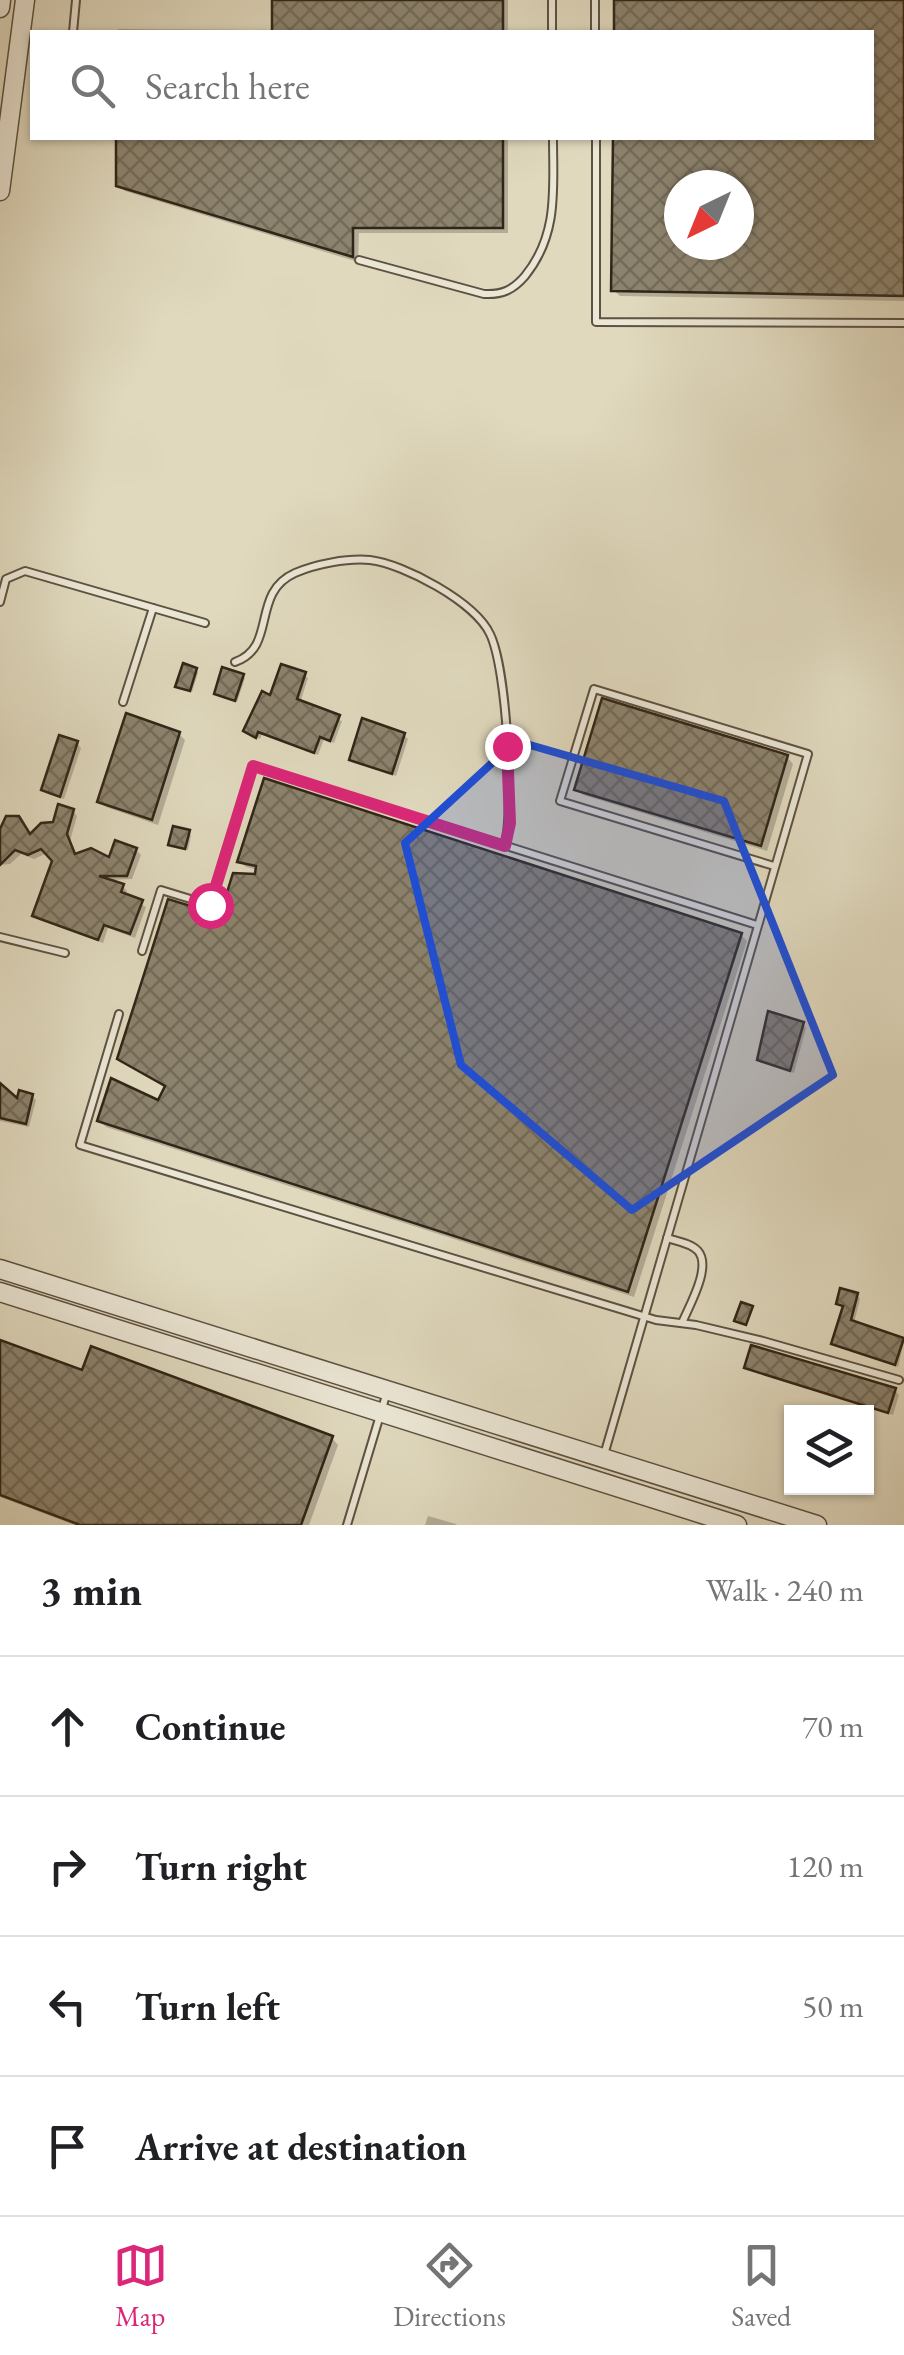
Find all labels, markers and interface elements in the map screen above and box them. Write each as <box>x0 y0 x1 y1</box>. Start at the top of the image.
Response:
search box <box>30 30 874 140</box>
icon: search <box>65 58 120 113</box>
text: Search here <box>145 61 310 110</box>
north arrow <box>664 170 754 260</box>
route end <box>485 724 531 770</box>
route start <box>188 883 234 929</box>
map controls <box>784 1405 874 1495</box>
button: layers <box>784 1405 874 1495</box>
text: 3 min <box>40 1563 142 1618</box>
text: Walk · 240 m <box>706 1569 864 1611</box>
icon: ahead <box>40 1699 95 1754</box>
text: Continue <box>135 1702 286 1751</box>
text: 70 m <box>802 1705 864 1747</box>
icon: right <box>40 1839 95 1894</box>
text: Turn right <box>135 1842 307 1891</box>
text: 120 m <box>787 1845 864 1887</box>
icon: left <box>40 1979 95 2034</box>
text: Turn left <box>135 1982 280 2031</box>
text: 50 m <box>802 1985 864 2027</box>
icon: arrive <box>40 2119 95 2174</box>
text: Arrive at destination <box>135 2122 467 2171</box>
tab: Map <box>113 2238 168 2334</box>
tab: Directions <box>393 2238 506 2334</box>
tab: Saved <box>731 2238 791 2334</box>

